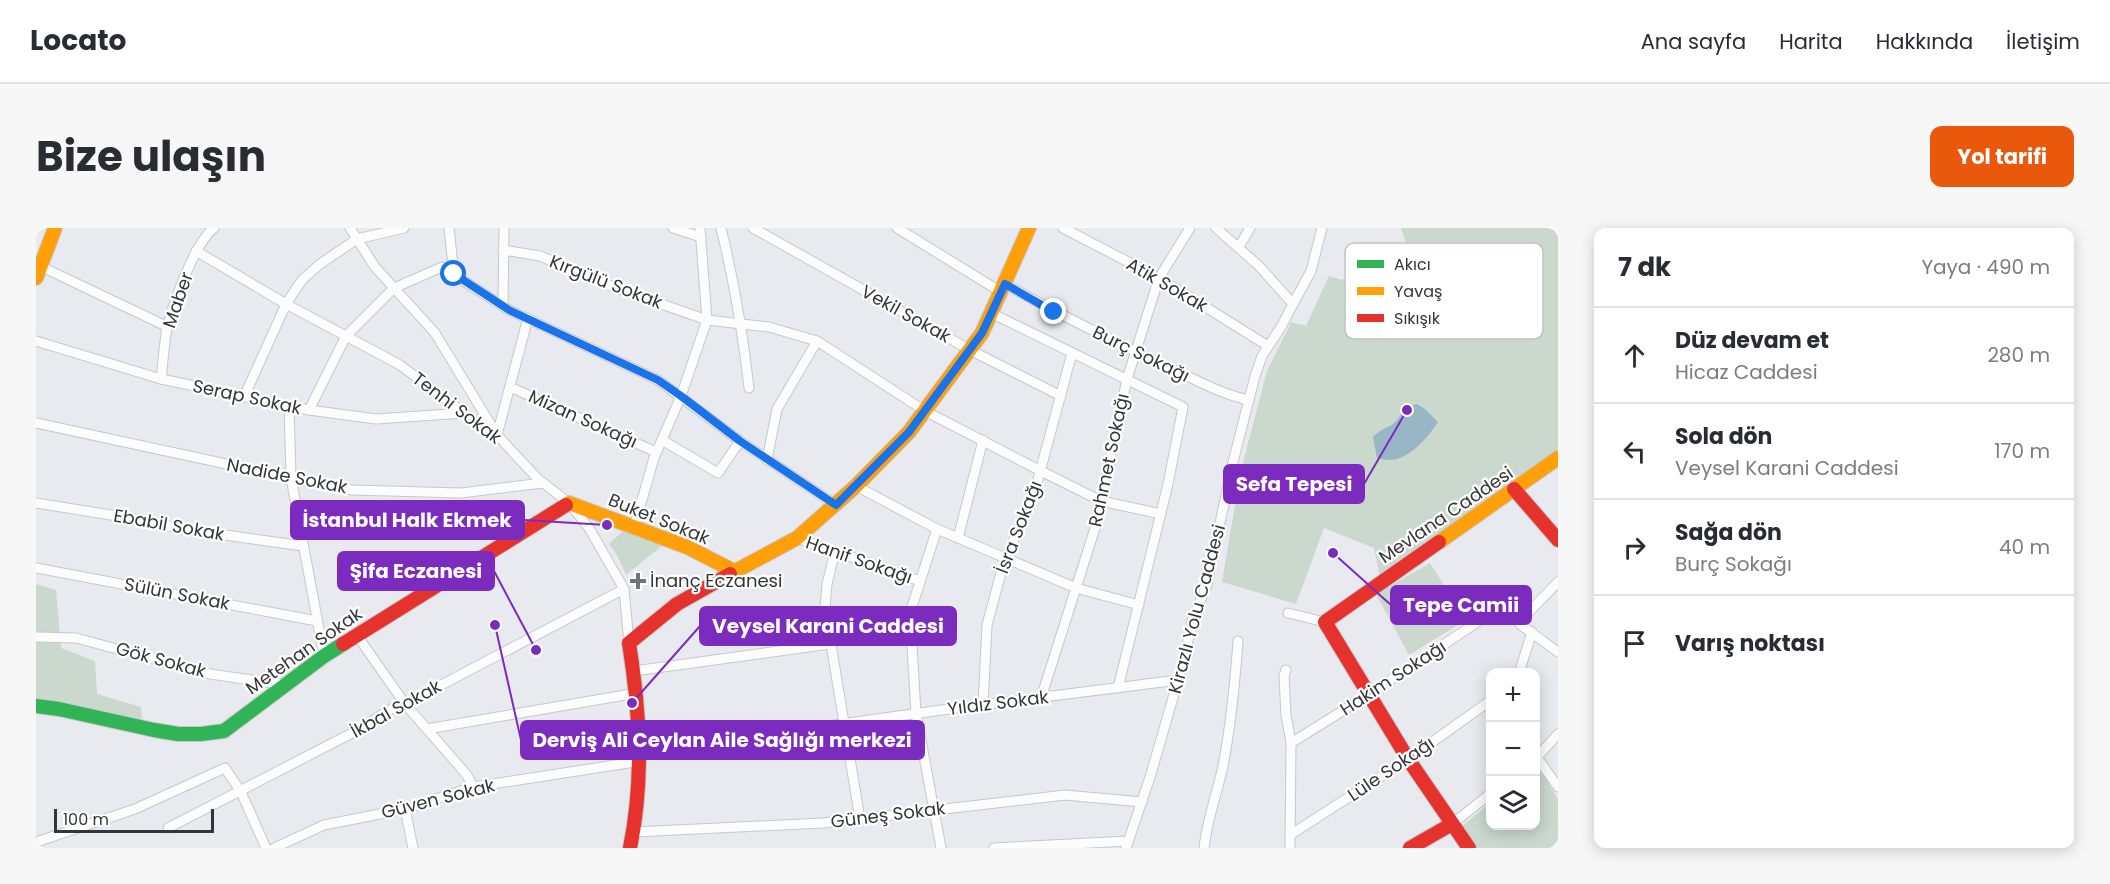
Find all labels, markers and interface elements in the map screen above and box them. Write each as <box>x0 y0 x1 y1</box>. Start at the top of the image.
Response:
text: Locato <box>30 21 126 60</box>
text: Ana sayfa <box>1641 27 1746 56</box>
text: Harita <box>1779 27 1843 56</box>
text: Hakkında <box>1876 27 1973 56</box>
text: İletişim <box>2006 27 2080 56</box>
button: Yol tarifi <box>1930 126 2074 187</box>
text: Bize ulaşın <box>36 127 266 186</box>
legend <box>1345 243 1543 339</box>
street label: Kırgülü Sokak <box>546 249 667 315</box>
text: 7 dk <box>1618 249 1671 285</box>
street label: Atik Sokak <box>1122 251 1213 318</box>
text: Akıcı <box>1394 253 1431 276</box>
text: Yaya · 490 m <box>1921 253 2050 281</box>
route start <box>440 260 466 286</box>
street label: Maber <box>156 268 199 331</box>
street label: Vekil Sokak <box>857 279 956 349</box>
text: Yavaş <box>1394 280 1442 303</box>
route end <box>1040 298 1066 324</box>
text: Sıkışık <box>1394 307 1441 330</box>
street label: Burç Sokağı <box>1088 319 1194 388</box>
text: Düz devam et <box>1675 325 1829 356</box>
icon: ahead <box>1618 339 1651 372</box>
text: 280 m <box>1987 341 2050 369</box>
text: Hicaz Caddesi <box>1675 358 1818 386</box>
street label: Tenhi Sokak <box>407 366 508 450</box>
street label: Serap Sokak <box>191 373 304 420</box>
street label: Mizan Sokağı <box>525 383 642 454</box>
street label: Rahmet Sokağı <box>1082 391 1135 529</box>
text: Sola dön <box>1675 421 1772 452</box>
icon: left <box>1618 435 1651 468</box>
text: 170 m <box>1994 437 2050 465</box>
street label: Nadide Sokak <box>225 452 350 500</box>
text: Veysel Karani Caddesi <box>1675 454 1899 482</box>
street label: Mevlana Caddesi <box>1374 460 1518 569</box>
callout: Sefa Tepesi <box>1224 465 1364 503</box>
text: Sefa Tepesi <box>1236 470 1352 498</box>
street label: İsra Sokağı <box>989 477 1048 577</box>
street label: Buket Sokak <box>605 487 714 550</box>
callout: İstanbul Halk Ekmek <box>291 501 524 539</box>
street label: Ebabil Sokak <box>112 502 227 547</box>
text: İstanbul Halk Ekmek <box>302 506 512 534</box>
text: Sağa dön <box>1675 517 1782 548</box>
street label: Kirazlı Yolu Caddesi <box>1162 522 1231 696</box>
street label: Hanif Sokağı <box>802 530 916 589</box>
icon: right <box>1618 531 1651 564</box>
text: 40 m <box>1999 533 2050 561</box>
text: Burç Sokağı <box>1675 550 1792 578</box>
callout: Şifa Eczanesi <box>338 552 494 590</box>
text: Şifa Eczanesi <box>350 557 482 585</box>
place label: İnanç Eczanesi <box>650 568 782 593</box>
street label: Sülün Sokak <box>122 571 233 616</box>
marker: İnanç Eczanesi <box>631 574 645 588</box>
callout: Tepe Camii <box>1391 586 1531 624</box>
text: Tepe Camii <box>1403 591 1519 619</box>
street label: Metehan Sokak <box>240 601 368 700</box>
callout: Veysel Karani Caddesi <box>700 607 956 645</box>
text: Veysel Karani Caddesi <box>712 612 944 640</box>
icon: arrive <box>1618 627 1651 660</box>
text: Varış noktası <box>1675 628 1825 659</box>
street label: Hakim Sokağı <box>1335 634 1451 721</box>
street label: Gök Sokak <box>113 635 210 684</box>
map controls <box>1486 668 1540 830</box>
button: + <box>1486 668 1540 722</box>
street label: İkbal Sokak <box>346 673 446 744</box>
street label: Yıldız Sokak <box>946 684 1051 721</box>
callout: Derviş Ali Ceylan Aile Sağlığı merkezi <box>521 721 924 759</box>
button: − <box>1486 722 1540 776</box>
text: Derviş Ali Ceylan Aile Sağlığı merkezi <box>532 726 912 754</box>
street label: Lüle Sokağı <box>1342 730 1439 807</box>
street label: Güven Sokak <box>379 772 498 825</box>
button: layers <box>1486 776 1540 830</box>
street label: Güneş Sokak <box>829 795 947 834</box>
scale bar <box>54 806 214 834</box>
text: 100 m <box>63 808 109 831</box>

